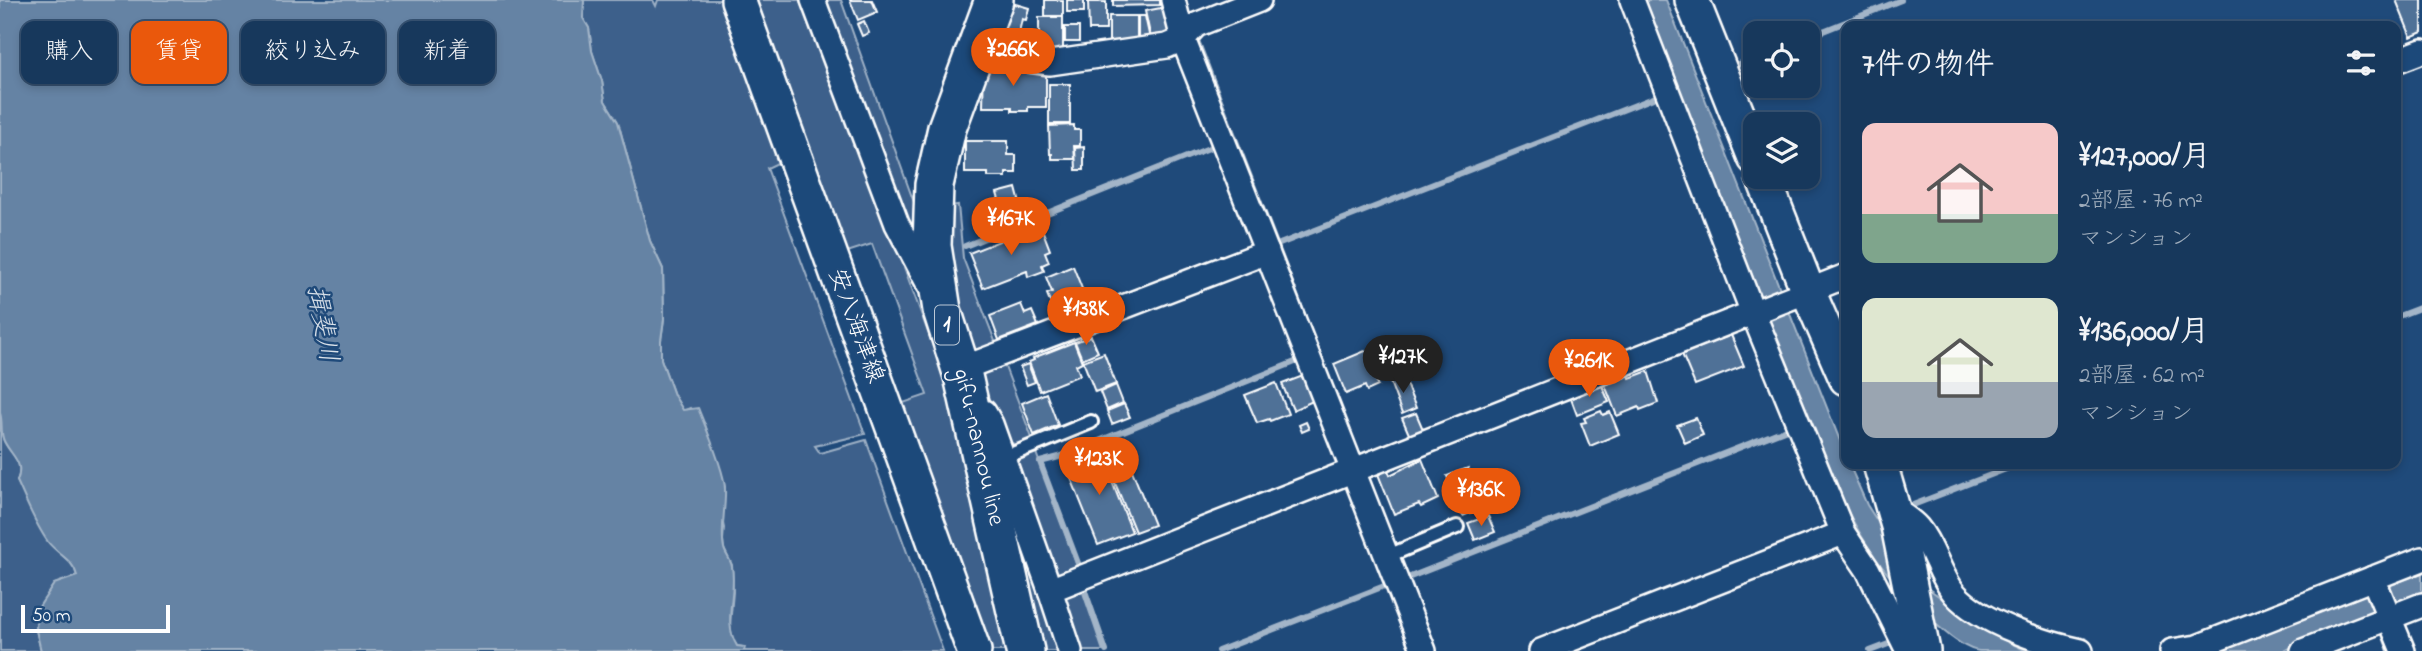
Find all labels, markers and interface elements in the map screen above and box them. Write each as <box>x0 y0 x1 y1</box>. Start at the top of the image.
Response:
chip: 購入 <box>21 21 117 84</box>
chip: 賃貸 <box>131 21 227 84</box>
chip: 絞り込み <box>241 21 385 84</box>
chip: 新着 <box>399 21 495 84</box>
map controls <box>1743 21 1820 189</box>
button: locate <box>1743 21 1820 98</box>
pin: ¥266K <box>964 28 1062 88</box>
text: ¥266K <box>987 34 1039 67</box>
text: 7件の物件 <box>1862 44 1994 88</box>
icon: filters <box>2342 44 2380 82</box>
button: layers <box>1743 112 1820 189</box>
text: ¥127,000/月 <box>2079 136 2211 180</box>
icon: home <box>1918 151 2002 235</box>
text: 2部屋 · 76 m² <box>2079 185 2203 218</box>
pin: ¥167K <box>962 198 1060 257</box>
text: ¥167K <box>987 203 1035 236</box>
text: マンション <box>2079 223 2193 256</box>
street label: 安八海津線 <box>818 264 892 388</box>
water label: 揖斐川 <box>296 282 346 366</box>
pin: ¥138K <box>1037 288 1135 347</box>
text: ¥138K <box>1063 293 1109 326</box>
road number: 1 <box>935 306 959 344</box>
text: ¥136,000/月 <box>2079 311 2209 355</box>
icon: home <box>1918 326 2002 410</box>
pin: ¥127K <box>1354 336 1452 395</box>
pin: ¥261K <box>1540 340 1638 399</box>
text: ¥127K <box>1379 341 1427 374</box>
text: ¥261K <box>1565 345 1614 378</box>
text: 2部屋 · 62 m² <box>2079 360 2205 393</box>
street label: gifu-nannou line <box>943 364 1013 529</box>
text: マンション <box>2079 398 2193 431</box>
pin: ¥123K <box>1050 438 1148 497</box>
text: ¥123K <box>1075 443 1123 476</box>
pin: ¥136K <box>1432 468 1530 528</box>
text: ¥136K <box>1457 474 1505 507</box>
scale bar <box>21 602 170 634</box>
text: 50 m <box>32 603 71 630</box>

